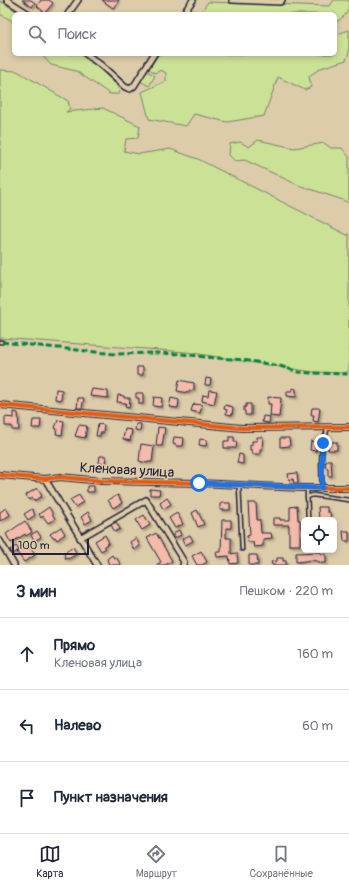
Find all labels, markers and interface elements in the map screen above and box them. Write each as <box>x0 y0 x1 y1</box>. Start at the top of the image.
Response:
search box <box>12 12 337 56</box>
icon: search <box>26 23 48 45</box>
text: Поиск <box>58 25 97 44</box>
route end <box>314 434 332 452</box>
street label: Кленовая улица <box>79 459 175 481</box>
route start <box>190 474 208 492</box>
map controls <box>301 517 337 553</box>
button: locate <box>301 517 337 553</box>
scale bar <box>12 537 89 556</box>
text: 100 m <box>18 539 49 552</box>
text: 3 мин <box>16 581 56 602</box>
text: Пешком · 220 m <box>240 583 333 599</box>
text: Прямо <box>54 636 95 655</box>
icon: ahead <box>16 643 38 665</box>
text: 160 m <box>297 646 333 662</box>
text: Кленовая улица <box>54 655 142 671</box>
icon: left <box>16 715 38 737</box>
text: Налево <box>54 716 101 735</box>
text: 60 m <box>302 718 333 734</box>
icon: arrive <box>16 787 38 809</box>
text: Пункт назначения <box>54 788 168 807</box>
tab: Карта <box>36 843 63 880</box>
tab: Маршрут <box>136 843 177 880</box>
tab: Сохранённые <box>249 843 313 880</box>

